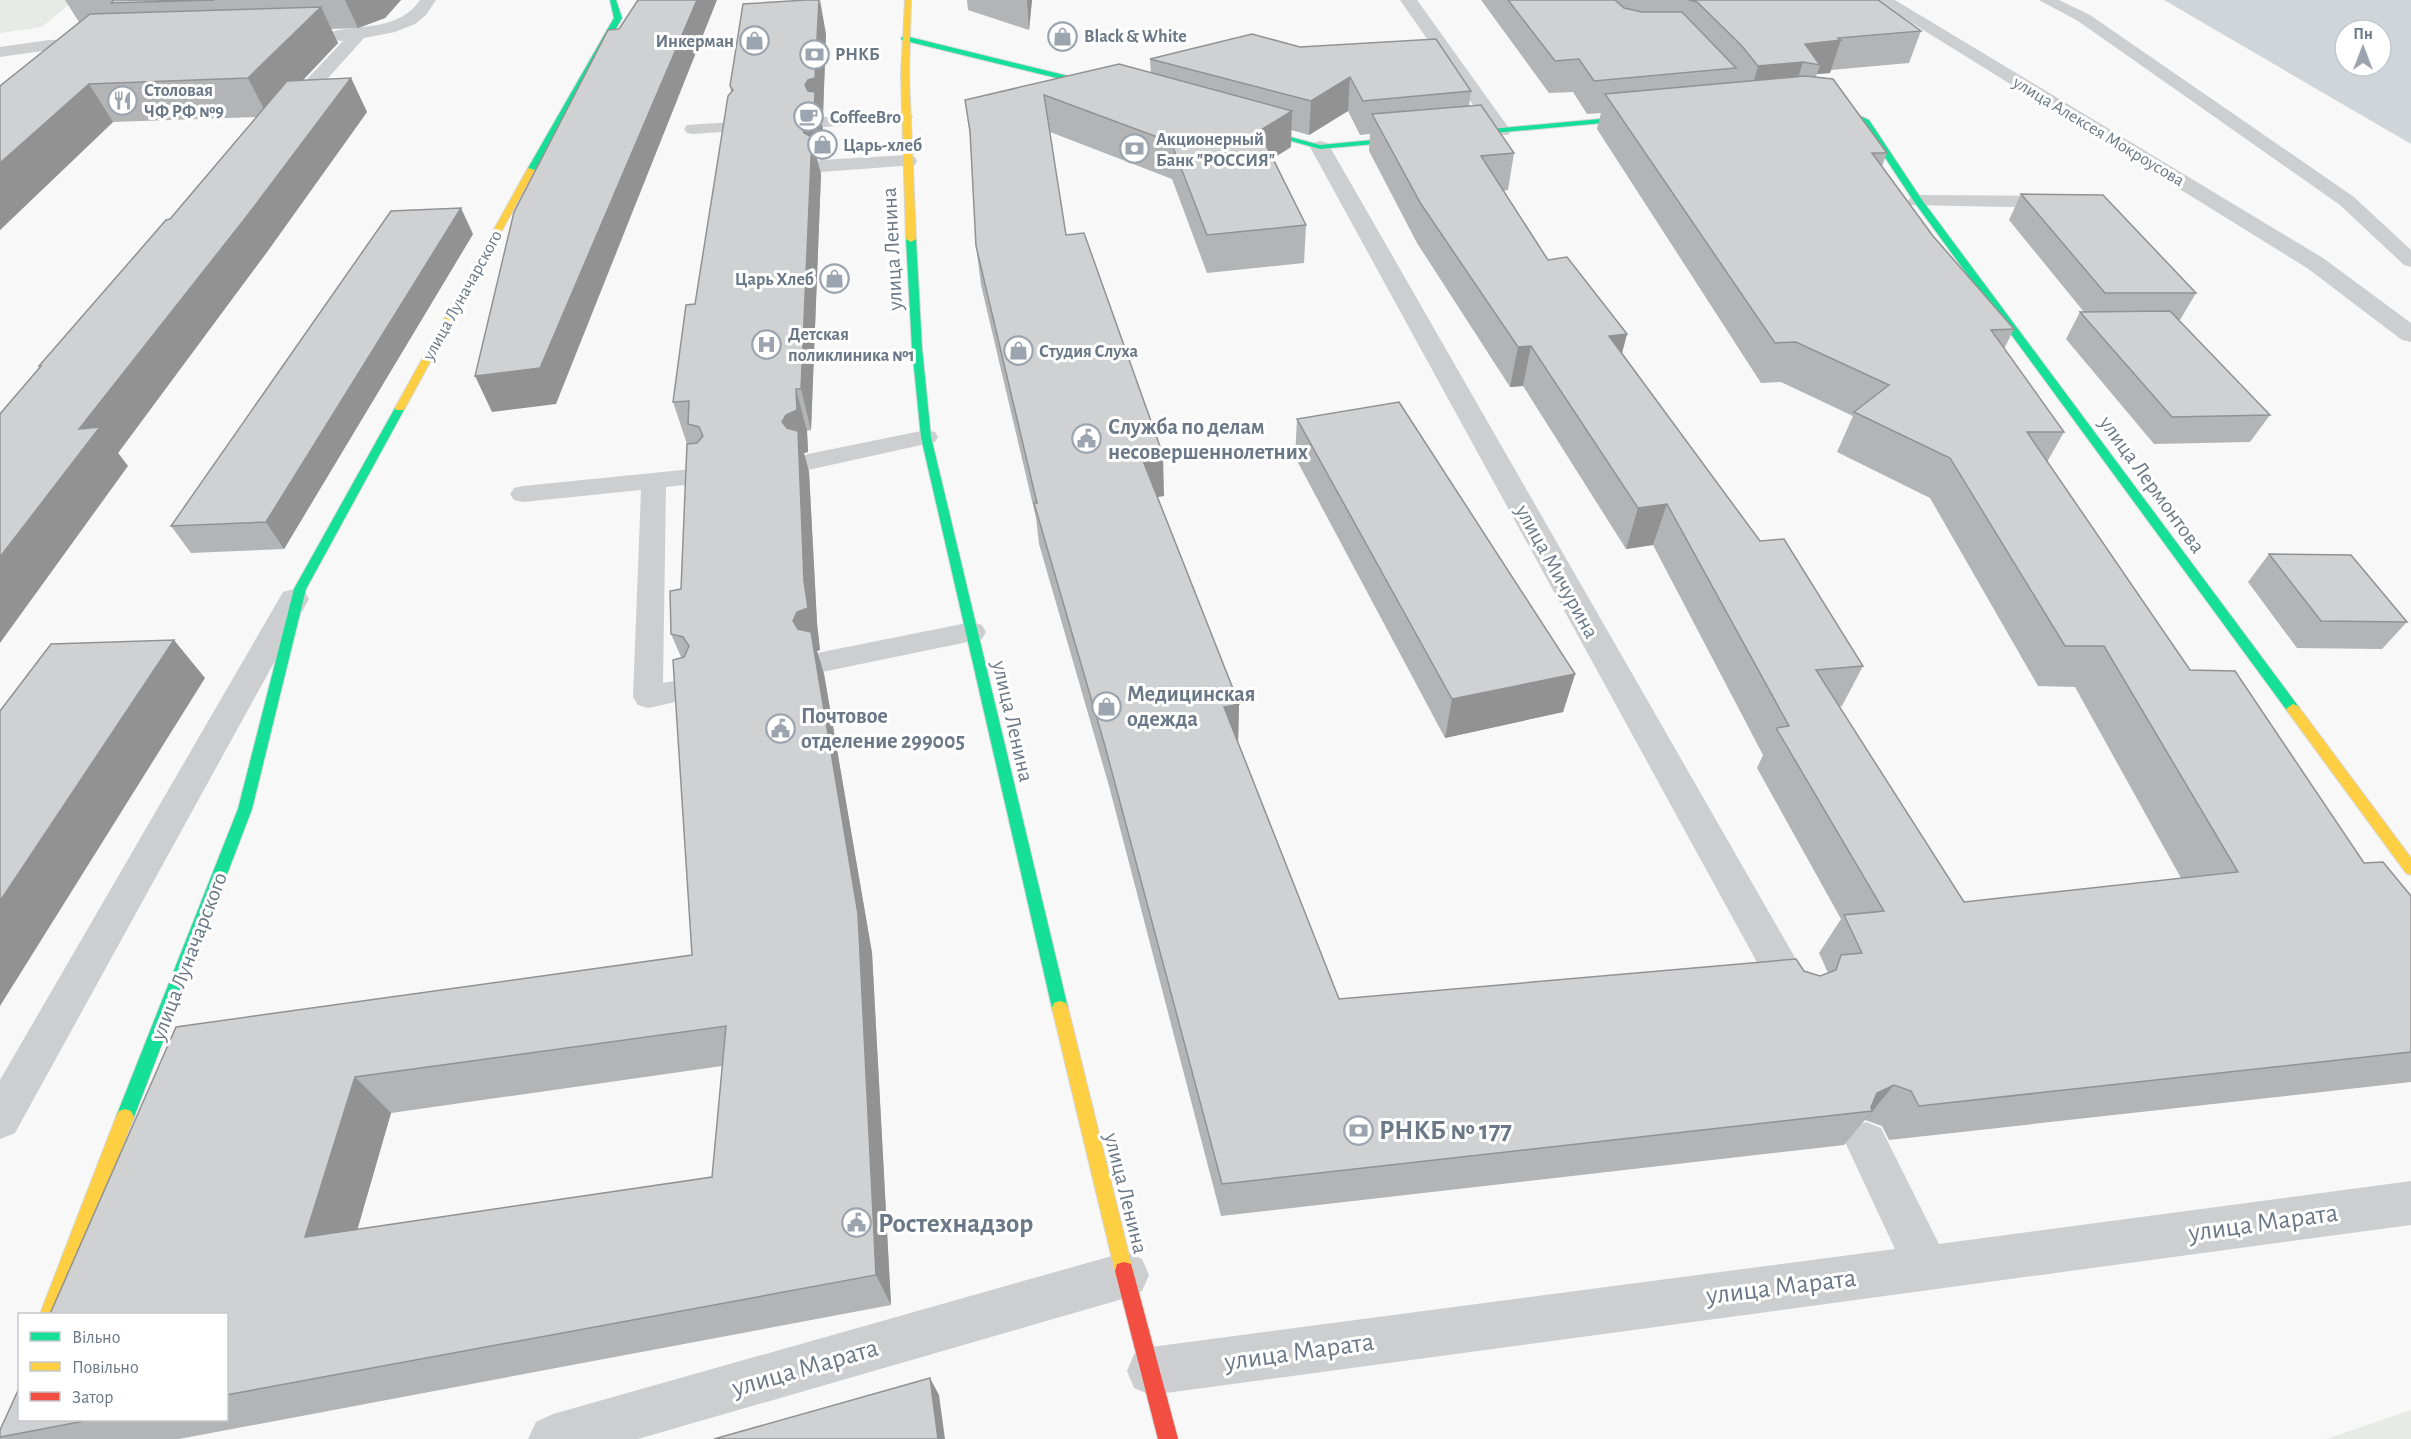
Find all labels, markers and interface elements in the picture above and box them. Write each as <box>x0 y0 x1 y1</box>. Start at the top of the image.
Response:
north arrow <box>2333 18 2393 78</box>
shop icon: Black & White <box>1047 20 1079 52</box>
shop icon: Инкерман <box>739 25 771 57</box>
text: Пн <box>2353 26 2373 42</box>
place label: Black & White <box>1084 28 1187 46</box>
place label: Инкерман <box>655 33 734 51</box>
bank icon: РНКБ <box>798 38 830 70</box>
place label: РНКБ <box>835 46 880 64</box>
street label: улица Алексея Мокроусова <box>2009 73 2187 190</box>
place label: Столовая ЧФ РФ №9 <box>144 82 224 121</box>
restaurant icon: Столовая ЧФ РФ №9 <box>107 84 139 116</box>
cafe icon: CoffeeBro <box>793 101 825 133</box>
place label: CoffeeBro <box>830 109 901 127</box>
shop icon: Царь-хлеб <box>806 129 838 161</box>
place label: Акционерный Банк "РОССИЯ" <box>1156 131 1275 170</box>
bank icon: Акционерный Банк "РОССИЯ" <box>1119 133 1151 165</box>
place label: Царь-хлеб <box>843 137 922 155</box>
street label: улица Ленина <box>878 187 906 312</box>
street label: улица Луначарского <box>419 228 506 364</box>
shop icon: Царь Хлеб <box>819 263 851 295</box>
place label: Царь Хлеб <box>735 271 814 289</box>
place label: Детская поликлиника №1 <box>788 326 915 365</box>
hospital icon: Детская поликлиника №1 <box>751 328 783 360</box>
shop icon: Студия Слуха <box>1002 335 1034 367</box>
place label: Студия Слуха <box>1039 343 1138 361</box>
street label: улица Лермонтова <box>2095 411 2209 557</box>
place label: Служба по делам несовершеннолетних <box>1108 416 1308 463</box>
public building icon: Служба по делам несовершеннолетних <box>1071 423 1103 455</box>
street label: улица Мичурина <box>1511 500 1603 642</box>
street label: улица Ленина <box>988 658 1038 784</box>
place label: Медицинская одежда <box>1127 683 1255 730</box>
shop icon: Медицинская одежда <box>1090 690 1122 722</box>
place label: Почтовое отделение 299005 <box>801 705 965 752</box>
public building icon: Почтовое отделение 299005 <box>764 712 796 744</box>
street label: улица Луначарского <box>146 869 231 1044</box>
bank icon: РНКБ № 177 <box>1342 1114 1374 1146</box>
place label: РНКБ № 177 <box>1379 1117 1512 1144</box>
street label: улица Ленина <box>1100 1130 1152 1256</box>
street label: улица Марата <box>2186 1199 2340 1247</box>
public building icon: Ростехнадзор <box>841 1207 873 1239</box>
place label: Ростехнадзор <box>878 1210 1033 1237</box>
street label: улица Марата <box>1704 1264 1858 1310</box>
legend <box>18 1313 228 1421</box>
street label: улица Марата <box>1222 1328 1376 1376</box>
text: Вільно <box>72 1329 120 1347</box>
street label: улица Марата <box>728 1334 882 1402</box>
text: Повільно <box>72 1359 139 1377</box>
text: Затор <box>72 1389 113 1407</box>

